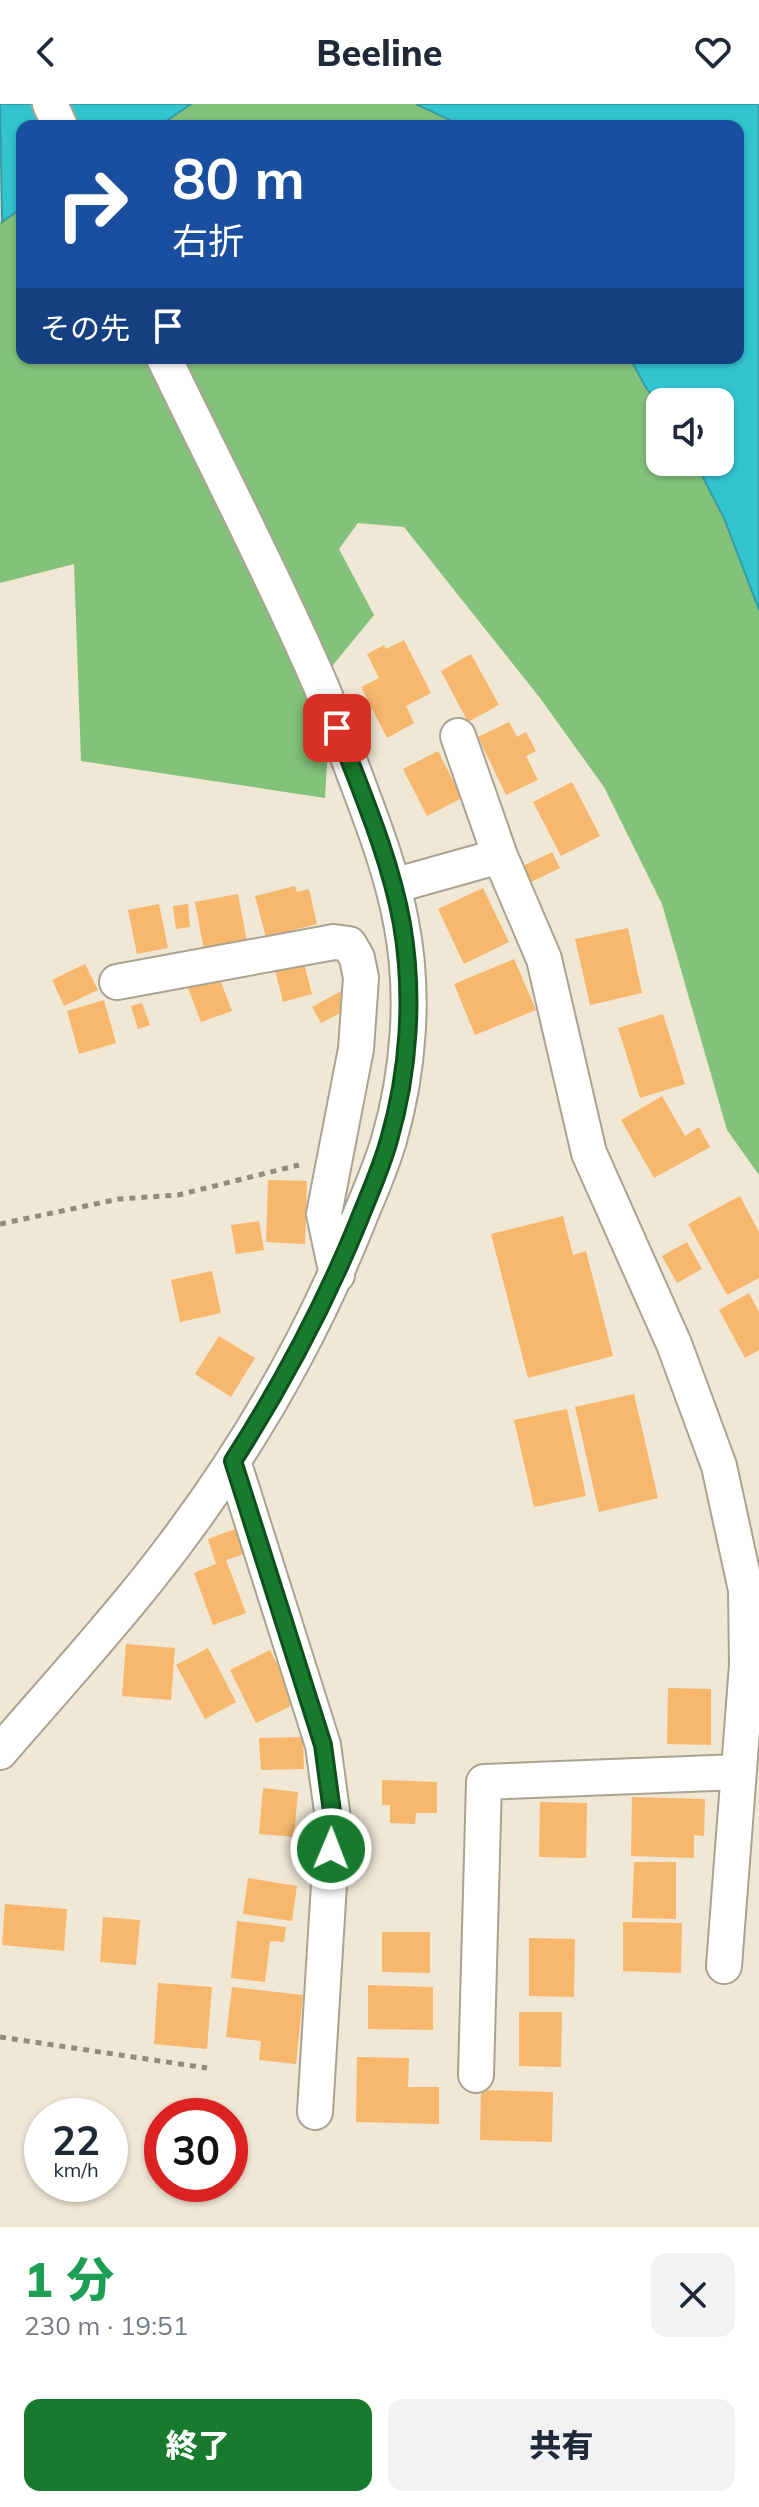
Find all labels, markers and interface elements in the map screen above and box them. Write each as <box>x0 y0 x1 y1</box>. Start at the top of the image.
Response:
icon: back <box>24 30 68 74</box>
text: Beeline <box>316 30 443 75</box>
icon: heart <box>691 30 735 74</box>
text: 80 m <box>172 143 305 213</box>
icon: right <box>40 152 144 256</box>
text: 右折 <box>172 218 244 263</box>
icon: arrive <box>146 304 190 348</box>
text: その先 <box>40 309 130 347</box>
map controls <box>646 388 734 476</box>
button: sound <box>646 388 734 476</box>
pin <box>303 694 371 762</box>
icon: arrive <box>315 706 359 750</box>
position arrow <box>289 1807 373 1891</box>
speed limit sign: 30 <box>144 2098 248 2202</box>
text: 22 <box>52 2115 100 2165</box>
text: km/h <box>53 2157 99 2182</box>
text: 1 分 <box>24 2249 114 2309</box>
button: close <box>651 2253 735 2337</box>
text: 230 m · 19:51 <box>24 2309 188 2342</box>
button: 終了 <box>24 2399 372 2491</box>
button: 共有 <box>388 2399 735 2491</box>

